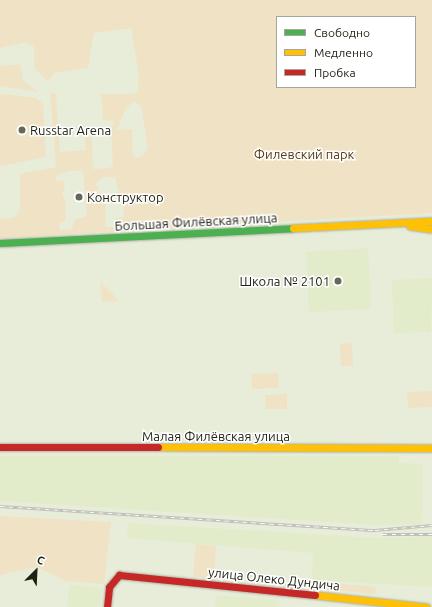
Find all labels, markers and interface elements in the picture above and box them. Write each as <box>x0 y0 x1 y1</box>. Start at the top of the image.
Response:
legend <box>276 16 416 88</box>
text: Свободно <box>314 26 370 39</box>
text: Медленно <box>314 46 373 59</box>
text: Пробка <box>314 66 356 79</box>
place label: Russtar Arena <box>30 122 111 138</box>
marker: Russtar Arena <box>17 125 27 135</box>
park label: Филевский парк <box>254 146 354 162</box>
place label: Конструктор <box>87 189 164 205</box>
marker: Конструктор <box>74 192 84 202</box>
street label: Большая Филёвская улица <box>114 210 278 234</box>
place label: Школа № 2101 <box>239 273 330 289</box>
marker: Школа № 2101 <box>333 276 343 286</box>
street label: Малая Филёвская улица <box>142 428 290 444</box>
north arrow <box>16 551 56 591</box>
text: С <box>35 553 47 567</box>
street label: улица Олеко Дундича <box>207 564 341 594</box>

